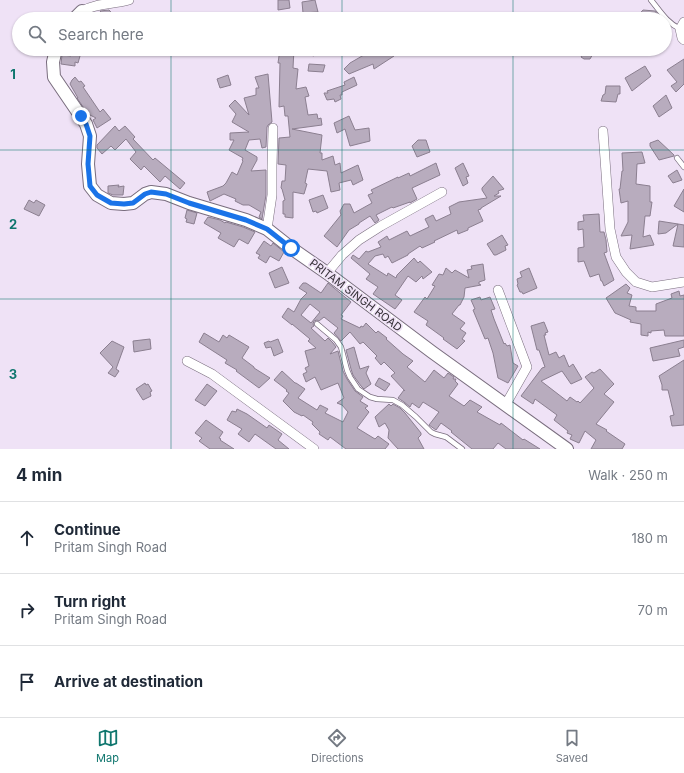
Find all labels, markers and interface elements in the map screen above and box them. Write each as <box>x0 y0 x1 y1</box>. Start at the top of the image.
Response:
search box <box>12 12 672 56</box>
icon: search <box>26 23 48 45</box>
text: Search here <box>58 25 144 44</box>
text: 1 <box>10 66 16 82</box>
route end <box>72 107 90 125</box>
text: 2 <box>9 216 17 232</box>
route start <box>282 239 300 257</box>
street label: PRITAM SINGH ROAD <box>307 256 405 334</box>
text: 3 <box>9 366 17 382</box>
text: 4 min <box>16 465 62 485</box>
text: Walk · 250 m <box>588 467 668 483</box>
text: Continue <box>54 520 121 539</box>
icon: ahead <box>16 527 38 549</box>
text: 180 m <box>631 530 668 546</box>
text: Pritam Singh Road <box>54 539 167 555</box>
text: Turn right <box>54 592 126 611</box>
icon: right <box>16 599 38 621</box>
text: 70 m <box>638 602 668 618</box>
text: Pritam Singh Road <box>54 611 167 627</box>
icon: arrive <box>16 671 38 693</box>
text: Arrive at destination <box>54 672 203 691</box>
tab: Map <box>96 727 119 765</box>
tab: Directions <box>311 727 364 765</box>
tab: Saved <box>556 727 588 765</box>

